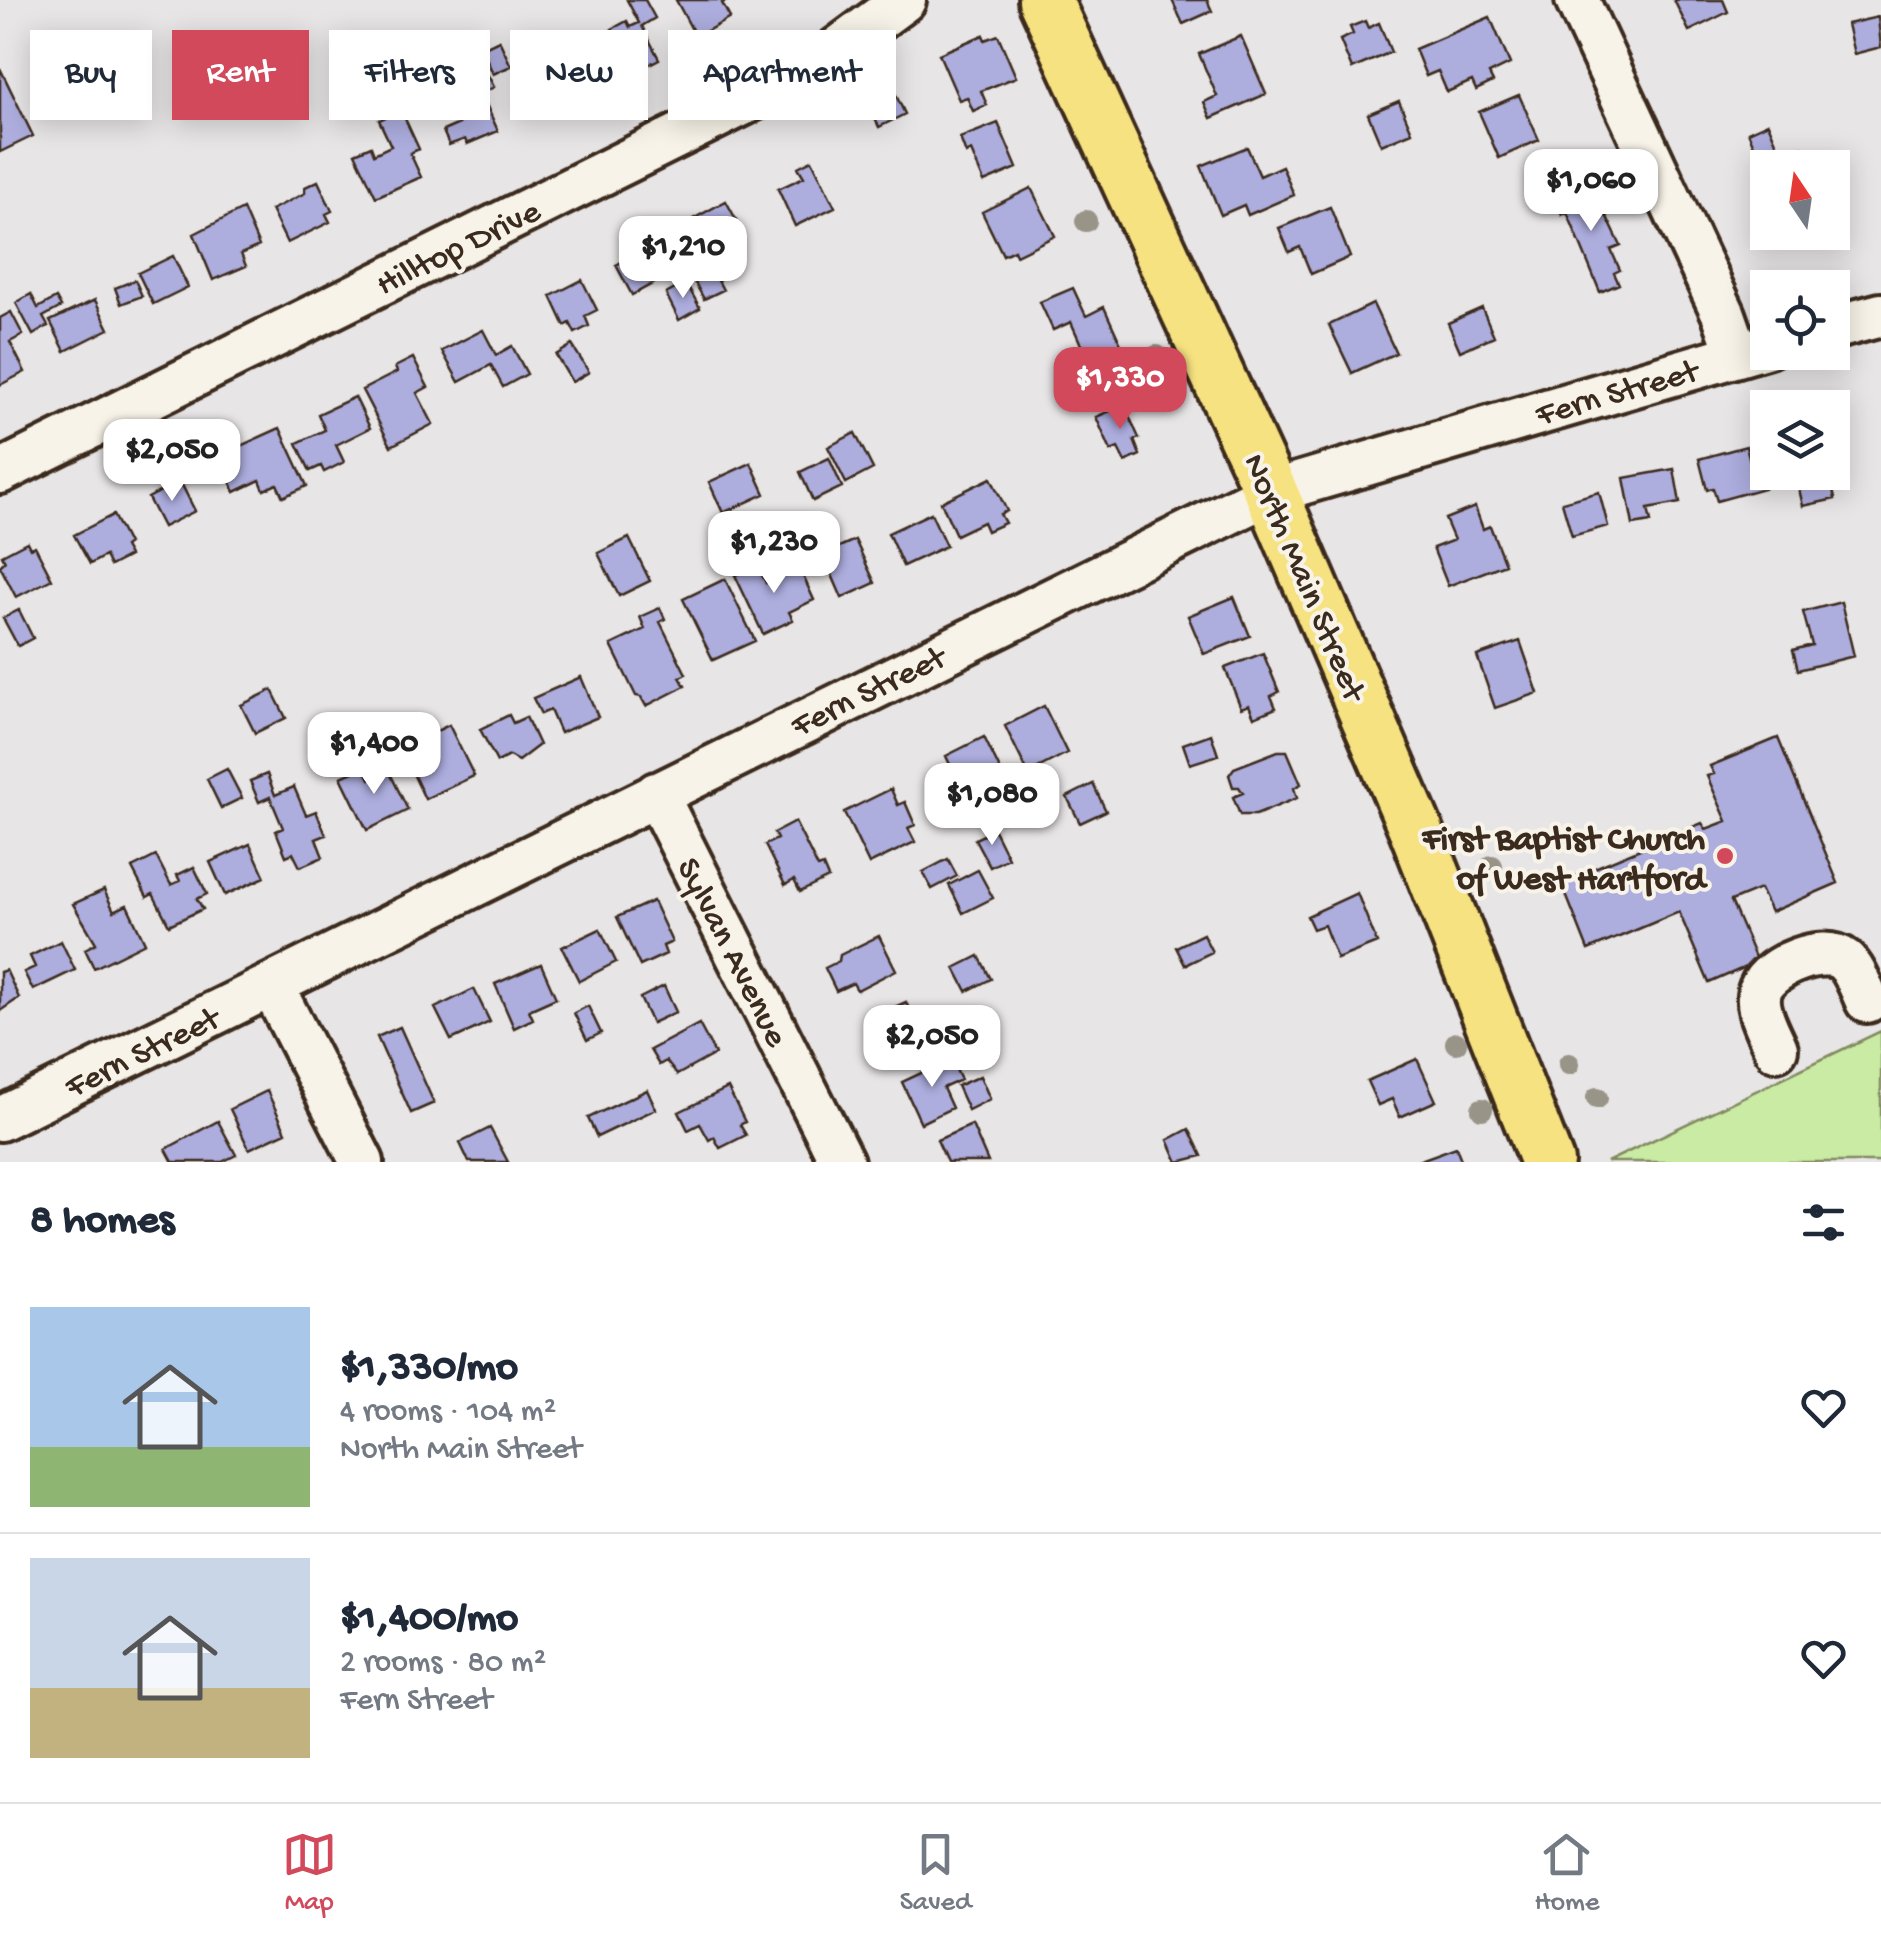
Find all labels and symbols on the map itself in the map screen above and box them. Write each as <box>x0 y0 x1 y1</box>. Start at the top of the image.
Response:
pin: $1,060 <box>1510 149 1672 234</box>
north arrow <box>1750 150 1850 250</box>
street label: Hilltop Drive <box>371 192 549 307</box>
pin: $1,210 <box>602 216 764 301</box>
pin: $1,330 <box>1039 347 1201 432</box>
street label: Fern Street <box>1531 352 1706 438</box>
pin: $2,050 <box>91 419 253 504</box>
street label: North Main Street <box>1231 448 1374 710</box>
pin: $1,230 <box>693 511 855 596</box>
street label: Fern Street <box>785 638 956 749</box>
pin: $1,400 <box>293 712 455 797</box>
pin: $1,080 <box>911 763 1073 848</box>
place label: First Baptist Church of West Hartford <box>1421 821 1708 902</box>
marker: First Baptist Church of West Hartford <box>1714 845 1736 867</box>
street label: Sylvan Avenue <box>665 852 796 1055</box>
street label: Fern Street <box>59 999 230 1110</box>
pin: $2,050 <box>851 1005 1013 1090</box>

